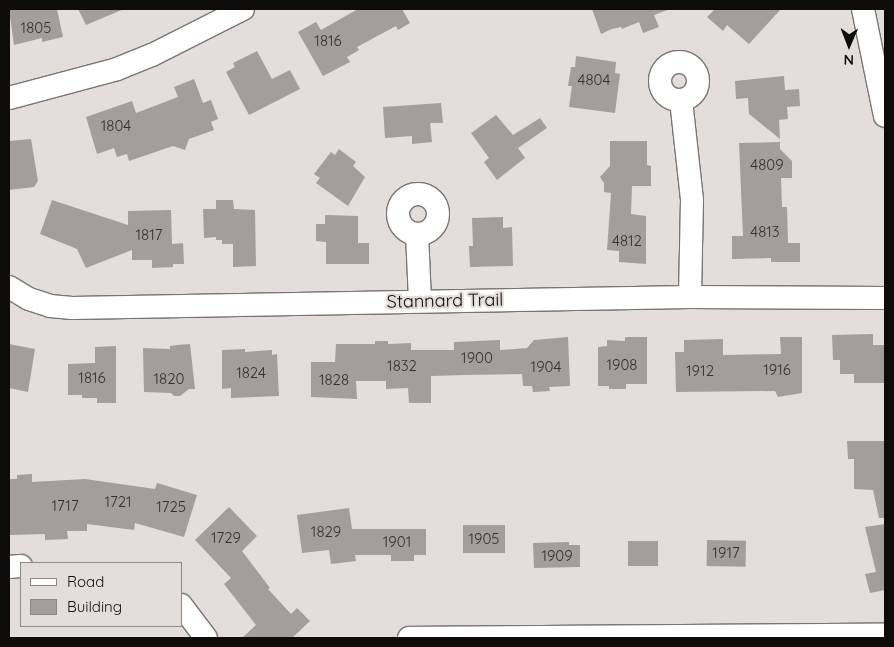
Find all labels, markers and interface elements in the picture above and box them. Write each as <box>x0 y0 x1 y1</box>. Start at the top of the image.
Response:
house number: 1805 <box>21 19 51 37</box>
north arrow <box>824 20 874 70</box>
house number: 1816 <box>314 32 342 50</box>
text: N <box>843 51 854 69</box>
house number: 4804 <box>578 71 610 89</box>
house number: 1804 <box>101 117 131 135</box>
house number: 4809 <box>750 156 784 174</box>
house number: 4813 <box>750 223 780 241</box>
house number: 1817 <box>136 226 162 244</box>
house number: 4812 <box>612 232 642 250</box>
street label: Stannard Trail <box>387 289 503 313</box>
house number: 1900 <box>461 349 493 367</box>
house number: 1908 <box>607 356 637 374</box>
house number: 1832 <box>387 357 417 375</box>
house number: 1904 <box>531 358 561 376</box>
house number: 1916 <box>763 361 791 379</box>
house number: 1912 <box>686 362 714 380</box>
house number: 1824 <box>236 364 266 382</box>
house number: 1816 <box>78 369 106 387</box>
house number: 1820 <box>154 370 184 388</box>
house number: 1828 <box>319 371 349 389</box>
house number: 1721 <box>104 493 132 511</box>
house number: 1717 <box>51 497 79 515</box>
house number: 1725 <box>156 498 186 516</box>
house number: 1829 <box>311 523 341 541</box>
house number: 1729 <box>211 529 241 547</box>
house number: 1905 <box>468 530 500 548</box>
house number: 1901 <box>383 533 411 551</box>
house number: 1917 <box>712 544 740 562</box>
house number: 1909 <box>541 547 573 565</box>
legend <box>20 562 182 627</box>
text: Road <box>67 572 104 591</box>
text: Building <box>67 597 122 616</box>

